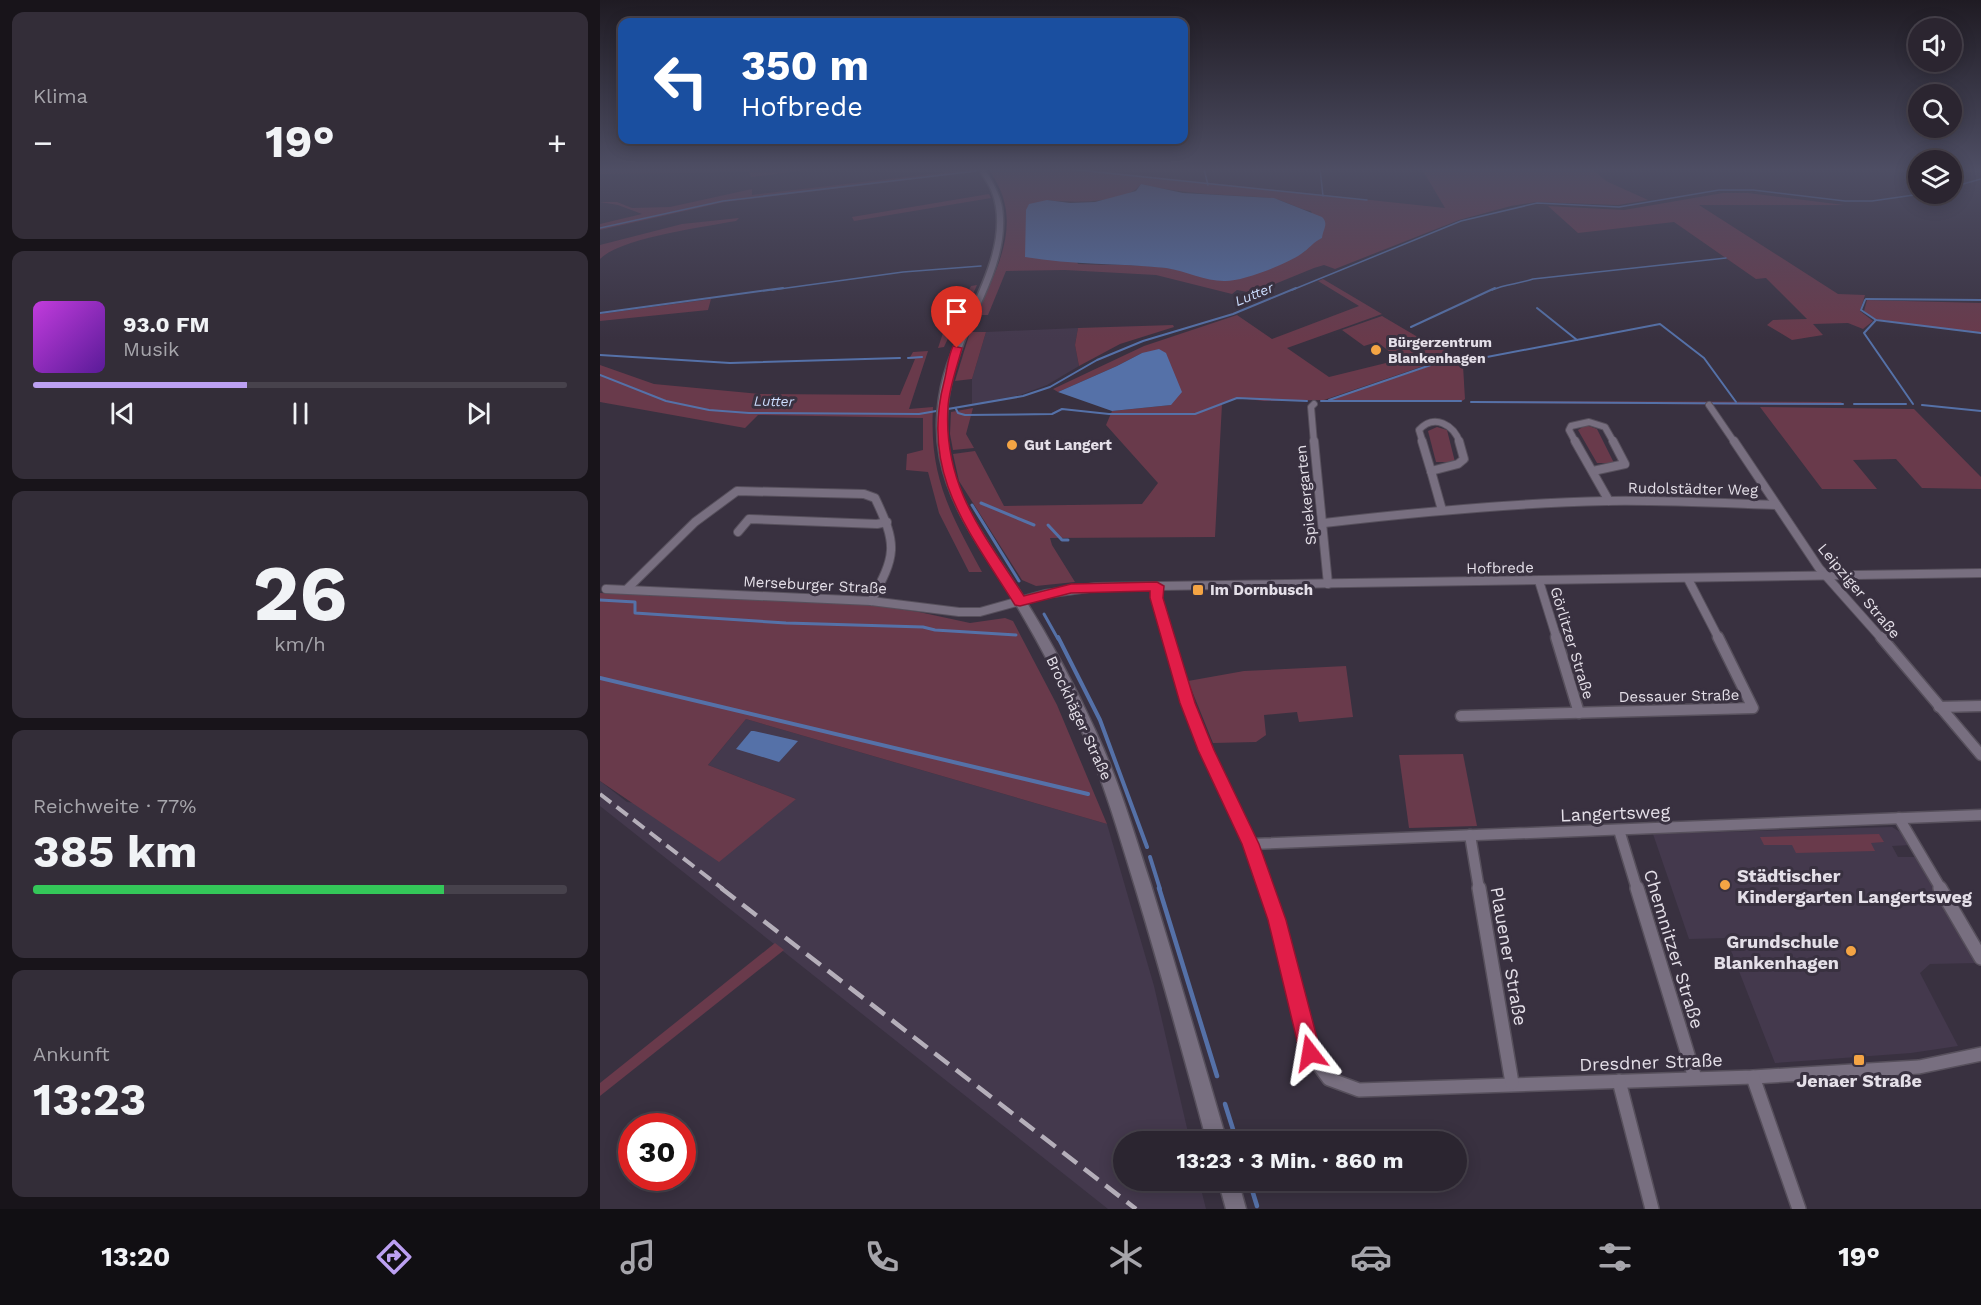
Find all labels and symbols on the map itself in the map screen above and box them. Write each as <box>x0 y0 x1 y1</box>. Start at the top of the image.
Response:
water label: Lutter <box>1232 279 1276 309</box>
pin <box>931 286 982 348</box>
place label: Bürgerzentrum Blankenhagen <box>1388 334 1492 366</box>
marker: Bürgerzentrum Blankenhagen <box>1369 343 1383 357</box>
water label: Lutter <box>754 393 795 409</box>
place label: Gut Langert <box>1024 436 1112 454</box>
marker: Gut Langert <box>1005 438 1019 452</box>
street label: Spiekergarten <box>1292 444 1320 546</box>
street label: Rudolstädter Weg <box>1628 479 1758 499</box>
street label: Leipziger Straße <box>1814 540 1904 642</box>
street label: Hofbrede <box>1466 558 1534 578</box>
street label: Merseburger Straße <box>743 572 887 598</box>
place label: Im Dornbusch <box>1210 581 1313 599</box>
marker: Im Dornbusch <box>1191 583 1205 597</box>
street label: Görlitzer Straße <box>1546 585 1598 701</box>
street label: Brockhäger Straße <box>1042 653 1116 783</box>
street label: Dessauer Straße <box>1618 686 1740 706</box>
street label: Langertsweg <box>1560 801 1671 825</box>
place label: Städtischer Kindergarten Langertsweg <box>1737 865 1973 907</box>
street label: Chemnitzer Straße <box>1640 867 1708 1031</box>
marker: Städtischer Kindergarten Langertsweg <box>1718 878 1732 892</box>
street label: Plauener Straße <box>1486 885 1532 1027</box>
place label: Grundschule Blankenhagen <box>1713 931 1839 973</box>
marker: Grundschule Blankenhagen <box>1844 944 1858 958</box>
position arrow <box>1278 1021 1342 1085</box>
street label: Dresdner Straße <box>1579 1049 1723 1075</box>
marker: Jenaer Straße <box>1852 1053 1866 1067</box>
place label: Jenaer Straße <box>1796 1070 1922 1091</box>
speed limit sign: 30 <box>618 1113 696 1191</box>

